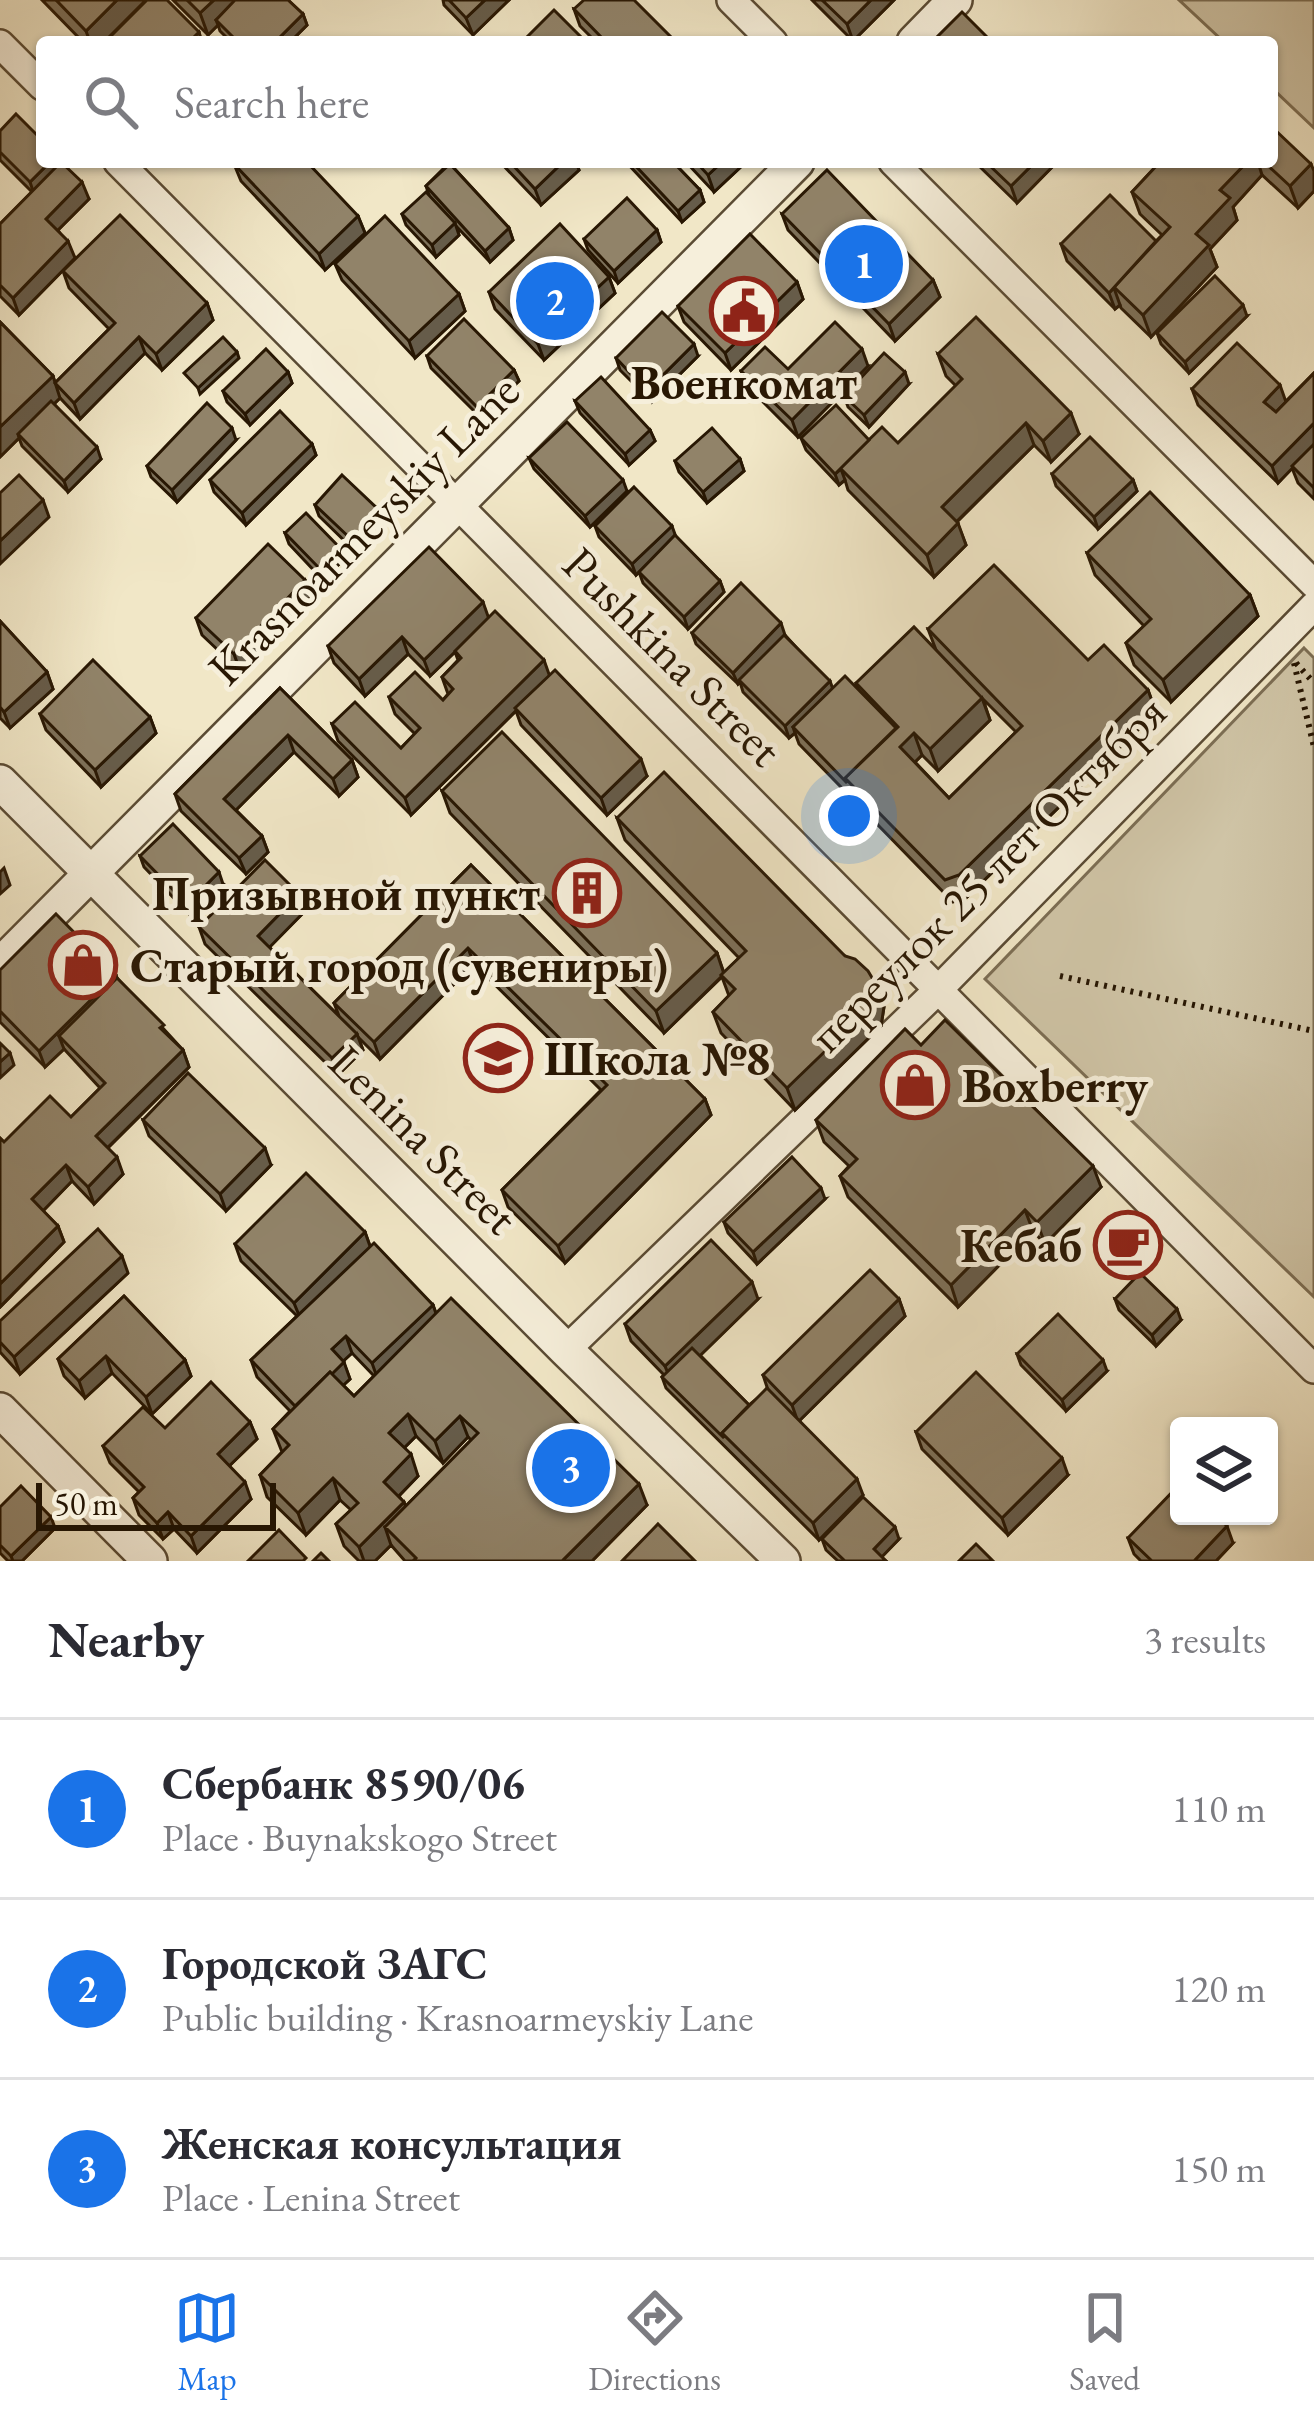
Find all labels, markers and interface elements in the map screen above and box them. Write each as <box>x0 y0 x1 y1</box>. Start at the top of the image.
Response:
search box <box>36 36 1278 168</box>
icon: search <box>78 69 144 135</box>
text: Search here <box>174 73 369 131</box>
pin: 1 <box>825 219 903 309</box>
pin: 2 <box>516 256 594 346</box>
public building icon: Военкомат <box>709 276 779 346</box>
place label: Военкомат <box>631 351 858 413</box>
street label: Krasnoarmeyskiy Lane <box>194 360 532 698</box>
street label: Pushkina Street <box>550 533 796 779</box>
street label: переулок 25 лет Октября <box>795 681 1179 1065</box>
your location <box>819 786 879 846</box>
building icon: Призывной пункт <box>552 858 622 928</box>
place label: Призывной пункт <box>152 862 540 924</box>
shop icon: Старый город (сувениры) <box>48 930 118 1000</box>
place label: Старый город (сувениры) <box>130 934 668 996</box>
school or university icon: Школа №8 <box>463 1023 533 1093</box>
place label: Школа №8 <box>544 1027 771 1089</box>
street label: Lenina Street <box>316 1031 532 1247</box>
shop icon: Boxberry <box>880 1050 950 1120</box>
place label: Boxberry <box>962 1054 1149 1116</box>
cafe icon: Кебаб <box>1093 1210 1163 1280</box>
place label: Кебаб <box>960 1214 1082 1276</box>
map controls <box>1170 1417 1278 1525</box>
button: layers <box>1170 1417 1278 1525</box>
pin: 3 <box>532 1423 610 1513</box>
scale bar <box>36 1477 276 1530</box>
text: 50 m <box>54 1482 118 1525</box>
text: Nearby <box>48 1606 204 1672</box>
text: 3 results <box>1144 1614 1266 1665</box>
text: Сбербанк 8590/06 <box>162 1754 525 1812</box>
text: 1 <box>77 1783 97 1834</box>
text: 110 m <box>1172 1783 1266 1834</box>
text: Place · Buynakskogo Street <box>162 1812 557 1863</box>
text: Городской ЗАГС <box>162 1934 488 1992</box>
text: 2 <box>77 1963 97 2014</box>
text: 120 m <box>1172 1963 1266 2014</box>
text: Public building · Krasnoarmeyskiy Lane <box>162 1992 754 2043</box>
text: Женская консультация <box>162 2114 622 2172</box>
text: 3 <box>77 2143 97 2194</box>
text: 150 m <box>1172 2143 1266 2194</box>
text: Place · Lenina Street <box>162 2172 460 2223</box>
tab: Map <box>174 2285 240 2400</box>
tab: Directions <box>588 2285 721 2400</box>
tab: Saved <box>1069 2285 1140 2400</box>

